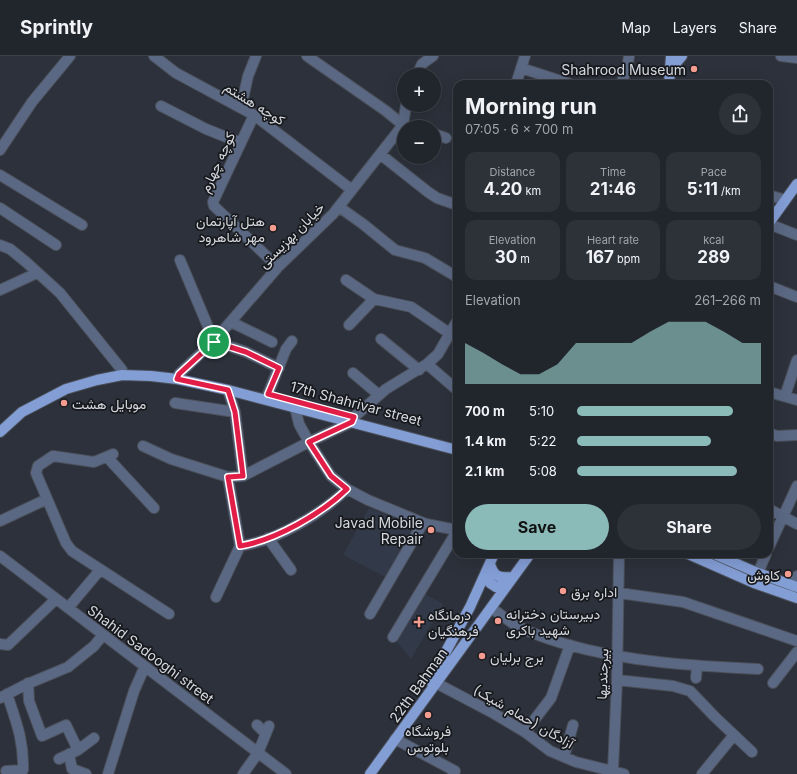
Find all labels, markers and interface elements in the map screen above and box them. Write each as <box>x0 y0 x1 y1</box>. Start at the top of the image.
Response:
text: Sprintly <box>20 16 93 39</box>
text: Map <box>622 19 651 36</box>
text: Layers <box>673 19 717 36</box>
text: Share <box>739 19 777 36</box>
place label: Shahrood Museum <box>561 61 686 78</box>
marker: Shahrood Museum <box>689 64 699 74</box>
map controls <box>397 68 441 164</box>
button: + <box>397 68 441 112</box>
street label: کوچه هشتم <box>220 78 289 130</box>
text: Morning run <box>465 93 597 119</box>
button: share <box>719 93 761 135</box>
button: − <box>397 120 441 164</box>
text: 07:05 · 6 × 700 m <box>465 121 573 137</box>
street label: کوچه چهارم <box>196 129 240 196</box>
text: Distance <box>490 165 535 179</box>
text: Time <box>600 165 626 179</box>
text: Pace <box>701 165 727 179</box>
text: 4.20 <box>484 179 522 199</box>
text: 21:46 <box>590 179 636 199</box>
text: 5:11 <box>687 179 718 199</box>
text: km <box>522 184 541 198</box>
text: /km <box>718 184 741 198</box>
street label: خیابان بهزیستی <box>255 199 328 272</box>
place label: هتل آپارتمان مهر شاهرود <box>196 212 265 246</box>
marker: هتل آپارتمان مهر شاهرود <box>268 223 278 233</box>
text: Elevation <box>489 233 536 247</box>
text: Heart rate <box>587 233 639 247</box>
text: kcal <box>703 233 724 247</box>
text: 30 <box>495 247 517 267</box>
text: 167 <box>586 247 614 267</box>
text: 289 <box>697 247 730 267</box>
text: m <box>517 252 530 266</box>
text: bpm <box>614 252 640 266</box>
text: Elevation <box>465 292 521 308</box>
text: 261–266 m <box>694 292 761 308</box>
pin <box>197 325 231 359</box>
icon: arrive <box>203 331 225 353</box>
street label: 17th Shahrivar street <box>288 377 424 429</box>
place label: موبایل هشت <box>72 395 146 413</box>
marker: موبایل هشت <box>59 398 69 408</box>
text: 700 m <box>465 403 505 419</box>
text: 5:10 <box>529 403 554 419</box>
text: 1.4 km <box>465 433 506 449</box>
text: 5:22 <box>529 433 557 449</box>
text: 2.1 km <box>465 463 504 479</box>
text: 5:08 <box>529 463 557 479</box>
button: Save <box>465 504 609 550</box>
button: Share <box>617 504 761 550</box>
place label: Javad Mobile Repair <box>335 514 423 547</box>
marker: Javad Mobile Repair <box>426 525 436 535</box>
place label: کاوش <box>747 566 780 584</box>
marker: کاوش <box>783 569 793 579</box>
place label: اداره برق <box>571 583 617 601</box>
marker: اداره برق <box>558 586 568 596</box>
street label: Shahid Sadooghi street <box>85 601 218 707</box>
place label: دبیرستان دخترانه شهید باکری <box>506 605 601 639</box>
place label: درمانگاه فرهنگیان <box>428 606 479 640</box>
marker: درمانگاه فرهنگیان <box>413 616 425 628</box>
marker: دبیرستان دخترانه شهید باکری <box>493 616 503 626</box>
street label: 22th Bahman <box>385 645 451 725</box>
place label: برج برلیان <box>490 648 544 668</box>
street label: بیرجندیها <box>593 648 612 700</box>
marker: برج برلیان <box>477 651 487 661</box>
street label: آزادگان (حمام شیک) <box>470 680 579 753</box>
marker: فروشگاه بلوتوس <box>423 710 433 720</box>
place label: فروشگاه بلوتوس <box>405 722 451 756</box>

